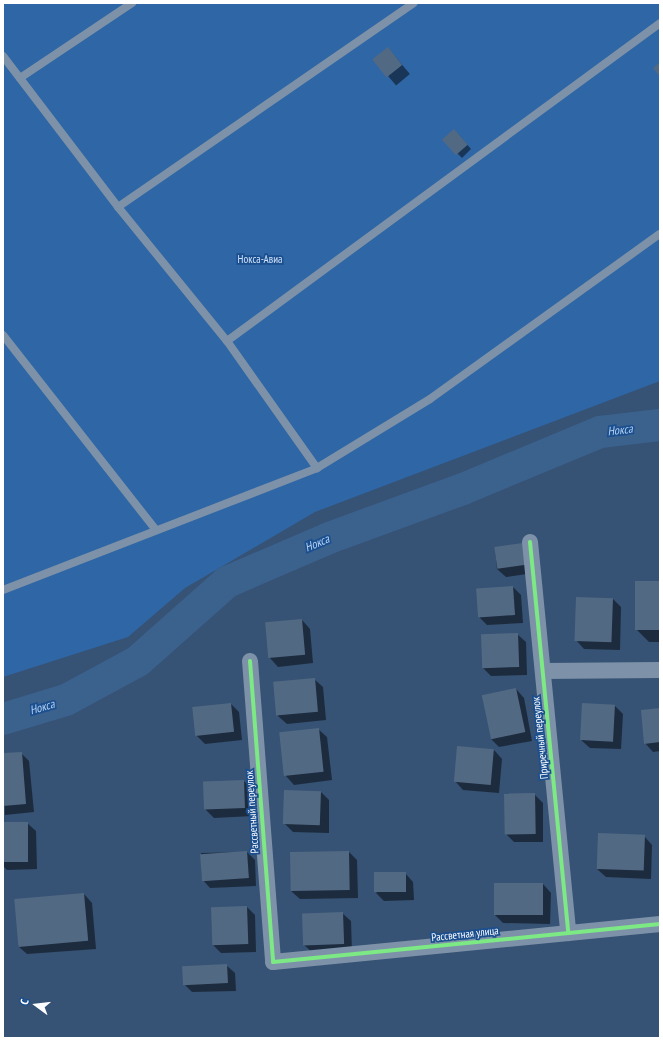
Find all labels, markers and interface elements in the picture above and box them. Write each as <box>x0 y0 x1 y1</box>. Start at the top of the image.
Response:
park label: Нокса-Авиа <box>238 252 282 266</box>
water label: Нокса <box>607 421 633 439</box>
water label: Нокса <box>303 531 331 555</box>
water label: Нокса <box>28 696 56 718</box>
street label: Приречный переулок <box>529 696 551 780</box>
street label: Рассветный переулок <box>243 770 261 854</box>
street label: Рассветная улица <box>431 924 499 944</box>
north arrow <box>16 985 56 1025</box>
text: С <box>17 998 32 1006</box>

